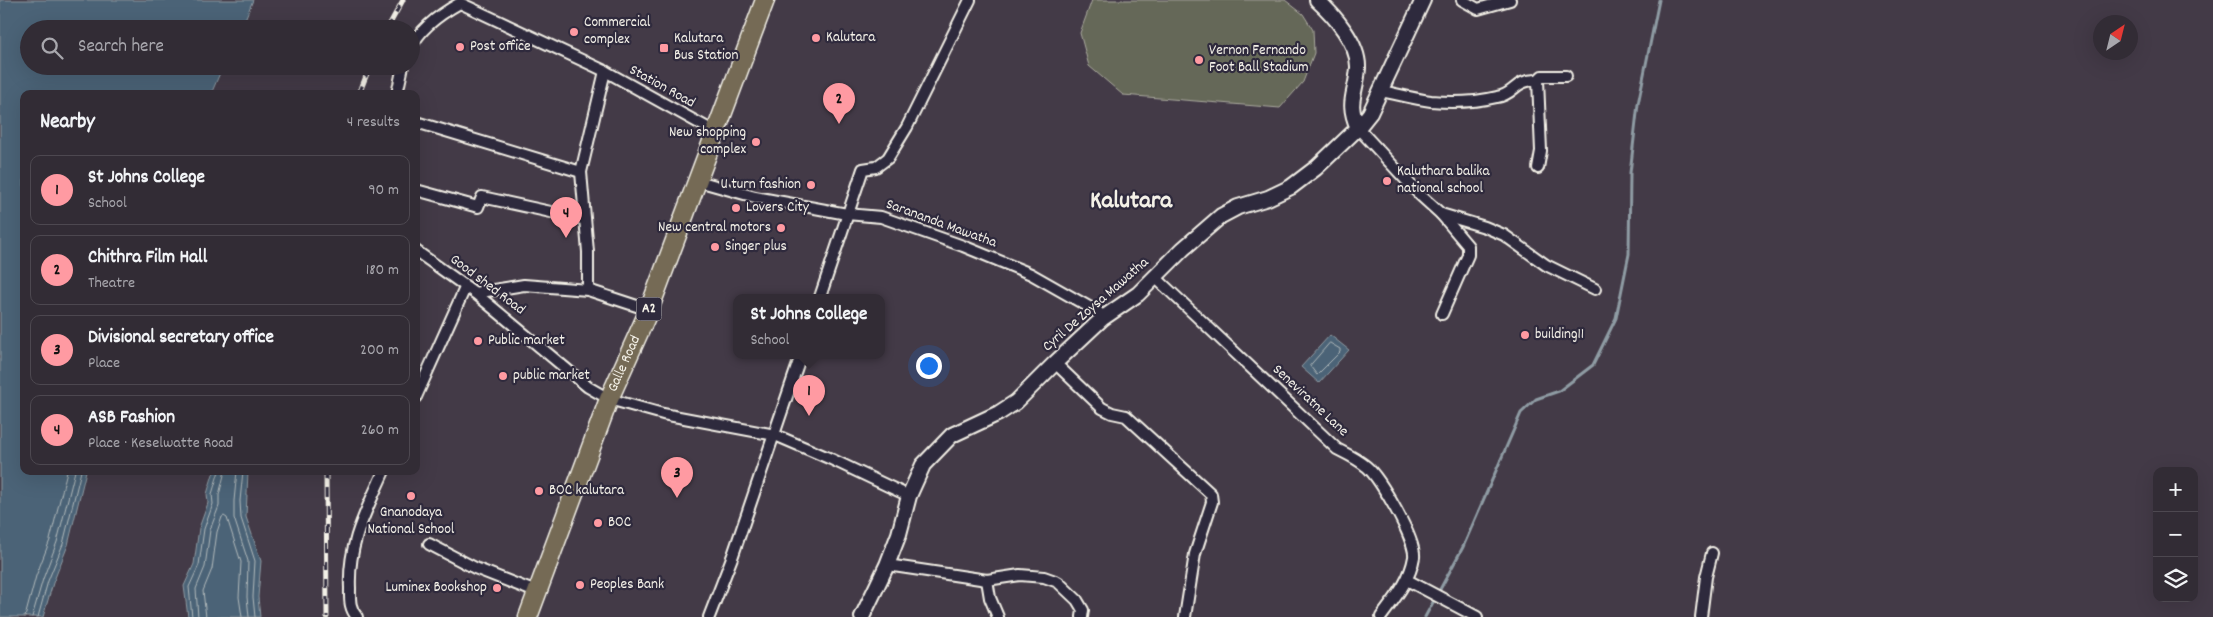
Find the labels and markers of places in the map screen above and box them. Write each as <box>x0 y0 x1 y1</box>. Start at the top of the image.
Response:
place label: Commercial complex <box>584 12 651 51</box>
marker: Commercial complex <box>568 26 580 38</box>
place label: Kalutara <box>826 27 876 49</box>
place label: Kalutara Bus Station <box>674 28 738 67</box>
marker: Kalutara <box>810 32 822 44</box>
place label: Post office <box>470 36 531 58</box>
place label: Vernon Fernando Foot Ball Stadium <box>1209 40 1308 79</box>
marker: Post office <box>454 41 466 53</box>
marker: Kalutara Bus Station <box>658 42 670 54</box>
marker: Vernon Fernando Foot Ball Stadium <box>1193 54 1205 66</box>
pin: 2 <box>823 83 855 124</box>
place label: New shopping complex <box>669 122 746 161</box>
marker: New shopping complex <box>750 136 762 148</box>
place label: Kaluthara balika national school <box>1397 161 1490 200</box>
place label: U turn fashion <box>721 174 801 196</box>
marker: Kaluthara balika national school <box>1381 175 1393 187</box>
marker: U turn fashion <box>805 179 817 191</box>
pin: 4 <box>550 197 582 238</box>
place label: Lovers City <box>746 197 810 219</box>
marker: Lovers City <box>730 202 742 214</box>
place label: New central motors <box>658 217 771 239</box>
marker: New central motors <box>775 222 787 234</box>
place label: Singer plus <box>725 236 787 258</box>
marker: Singer plus <box>709 241 721 253</box>
place label: building11 <box>1535 324 1584 346</box>
marker: building11 <box>1519 329 1531 341</box>
place label: Public market <box>488 330 565 352</box>
marker: Public market <box>472 335 484 347</box>
place label: public market <box>513 365 590 387</box>
marker: public market <box>497 370 509 382</box>
pin: 1 <box>793 375 825 416</box>
pin: 3 <box>661 457 693 498</box>
place label: BOC kalutara <box>549 480 625 502</box>
marker: BOC kalutara <box>533 485 545 497</box>
marker: Gnanodaya National School <box>405 490 417 502</box>
place label: Gnanodaya National School <box>368 502 455 541</box>
place label: BOC <box>608 512 631 534</box>
marker: BOC <box>592 517 604 529</box>
place label: Peoples Bank <box>590 574 664 596</box>
place label: Luminex Bookshop <box>385 577 487 599</box>
marker: Peoples Bank <box>574 579 586 591</box>
marker: Luminex Bookshop <box>491 582 503 594</box>

